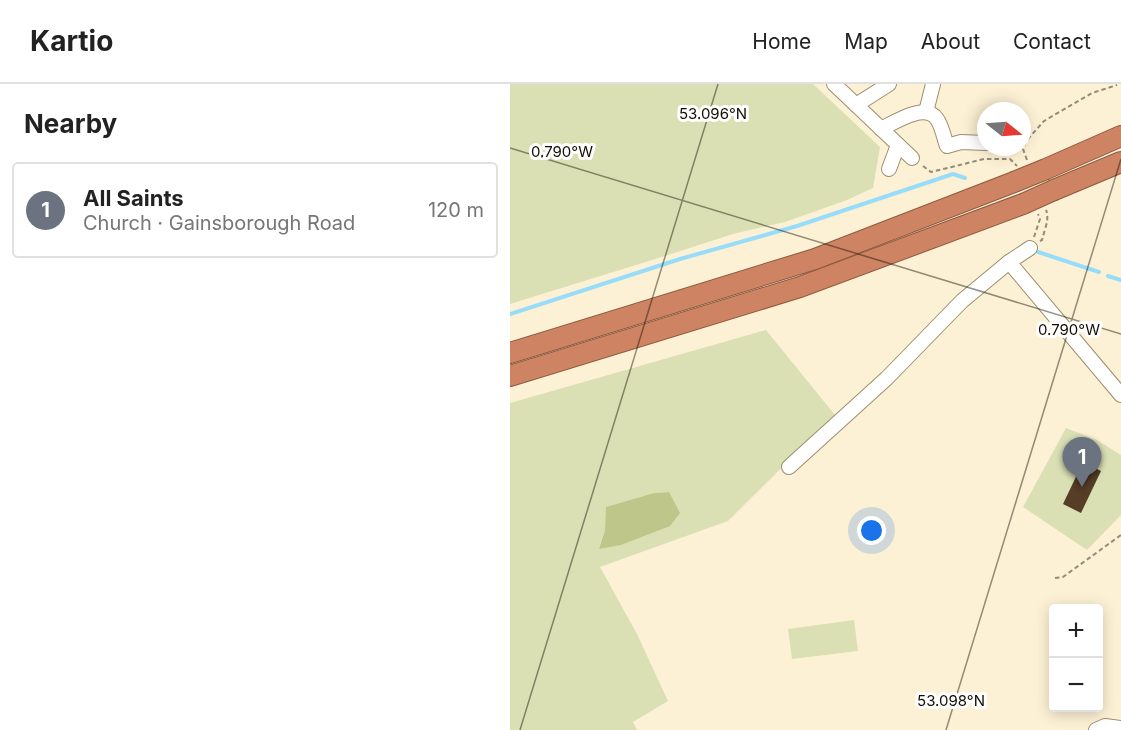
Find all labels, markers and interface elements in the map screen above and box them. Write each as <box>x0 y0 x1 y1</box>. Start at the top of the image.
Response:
text: Kartio <box>30 24 113 58</box>
text: Home <box>752 29 811 54</box>
text: Map <box>844 29 888 54</box>
text: About <box>921 29 980 54</box>
text: Contact <box>1013 29 1091 54</box>
north arrow <box>977 102 1031 156</box>
text: 53.096°N <box>679 104 747 123</box>
text: Nearby <box>24 108 117 139</box>
text: 0.790°W <box>531 142 593 161</box>
text: All Saints <box>83 185 184 211</box>
text: 1 <box>41 198 50 222</box>
text: 120 m <box>428 198 484 222</box>
text: Church · Gainsborough Road <box>83 211 355 235</box>
text: 0.790°W <box>1038 320 1100 339</box>
pin: 1 <box>1062 438 1102 487</box>
your location <box>857 516 886 545</box>
map controls <box>1049 604 1103 712</box>
button: + <box>1049 604 1103 658</box>
button: − <box>1049 658 1103 712</box>
text: 53.098°N <box>917 691 985 710</box>

